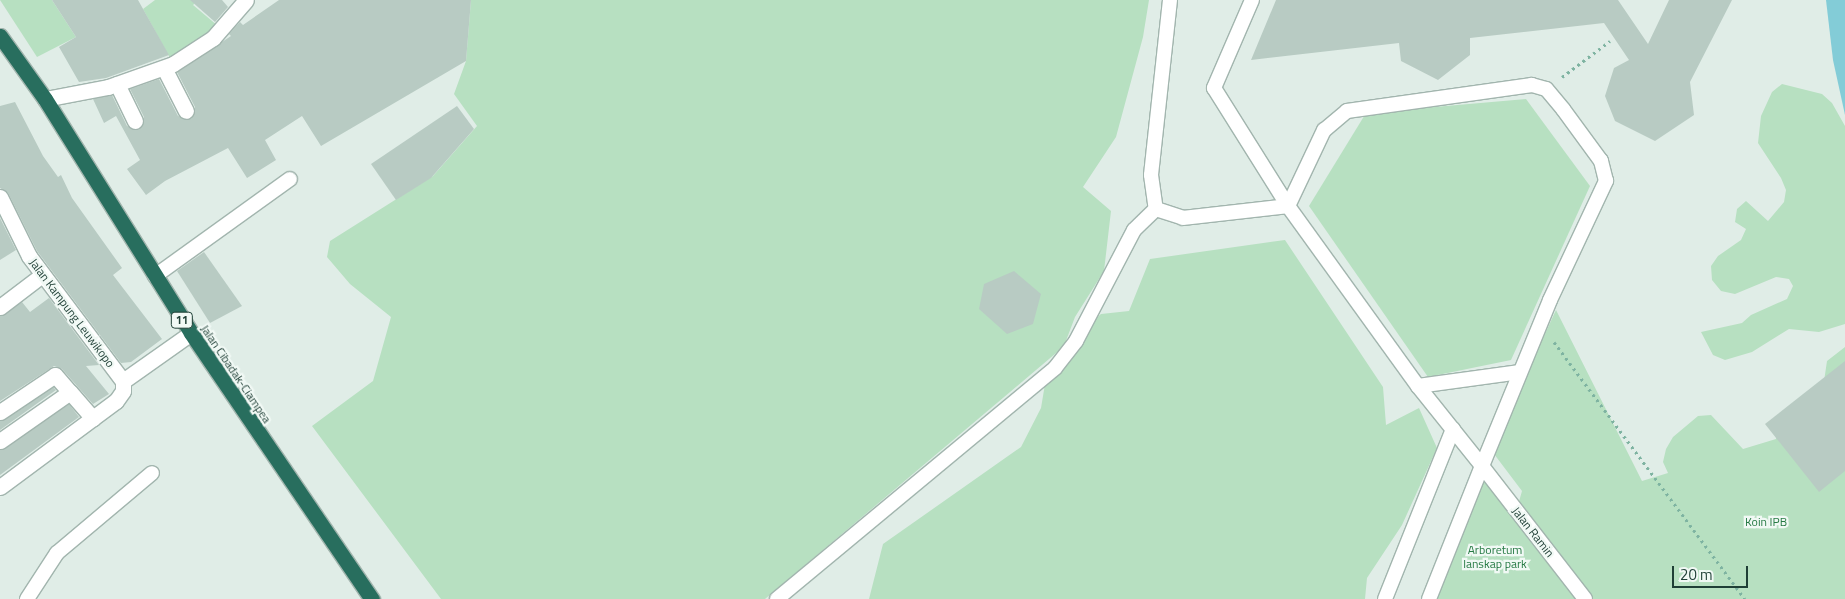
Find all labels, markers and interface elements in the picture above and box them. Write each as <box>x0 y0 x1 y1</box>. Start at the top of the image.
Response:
street label: Jalan Kampung Leuwikopo <box>26 256 118 370</box>
road number: 11 <box>171 312 193 328</box>
street label: Jalan Cibadak-Ciampea <box>198 322 274 426</box>
street label: Jalan Ramin <box>1509 504 1557 560</box>
park label: Koin IPB <box>1745 515 1787 529</box>
park label: Arboretum lanskap park <box>1463 543 1527 571</box>
scale bar <box>1675 556 1751 588</box>
text: 20 m <box>1680 563 1713 586</box>

